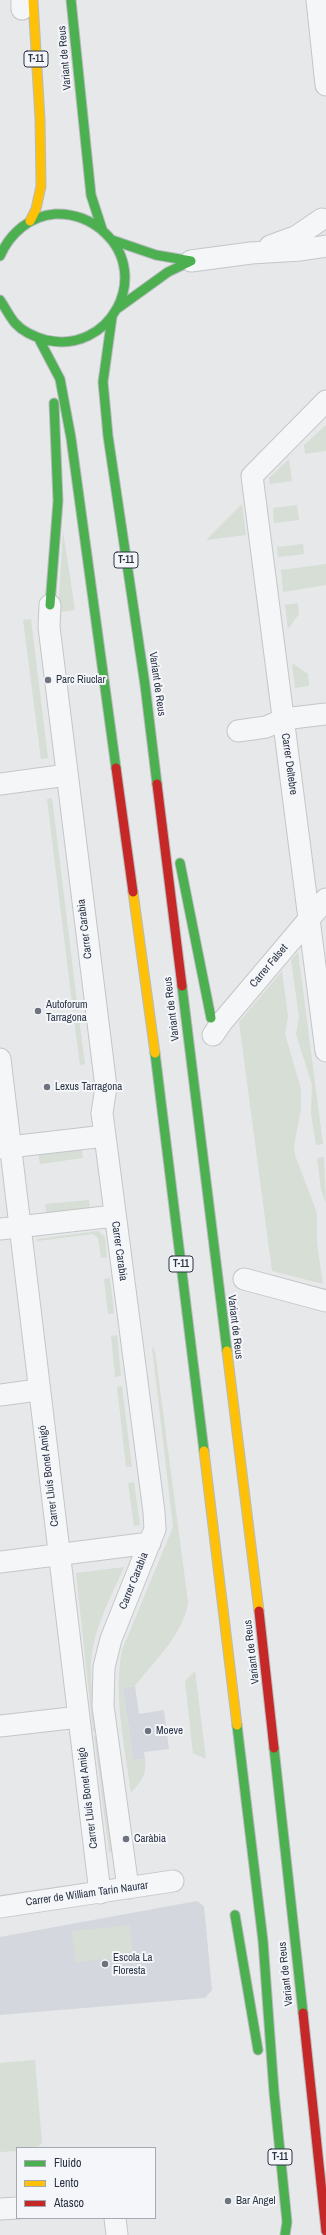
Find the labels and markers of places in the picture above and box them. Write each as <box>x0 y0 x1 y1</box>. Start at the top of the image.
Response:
place label: Parc Riuclar <box>56 673 106 687</box>
marker: Parc Riuclar <box>43 675 53 685</box>
place label: Autoforum Tarragona <box>46 998 88 1024</box>
marker: Autoforum Tarragona <box>33 1006 43 1016</box>
place label: Lexus Tarragona <box>55 1080 122 1094</box>
marker: Lexus Tarragona <box>42 1082 52 1092</box>
place label: Moeve <box>156 1724 183 1738</box>
marker: Moeve <box>143 1726 153 1736</box>
place label: Caràbia <box>134 1832 166 1846</box>
marker: Caràbia <box>121 1834 131 1844</box>
place label: Escola La Floresta <box>113 1951 153 1977</box>
marker: Escola La Floresta <box>100 1959 110 1969</box>
place label: Bar Angel <box>236 2194 276 2208</box>
marker: Bar Angel <box>223 2196 233 2206</box>

